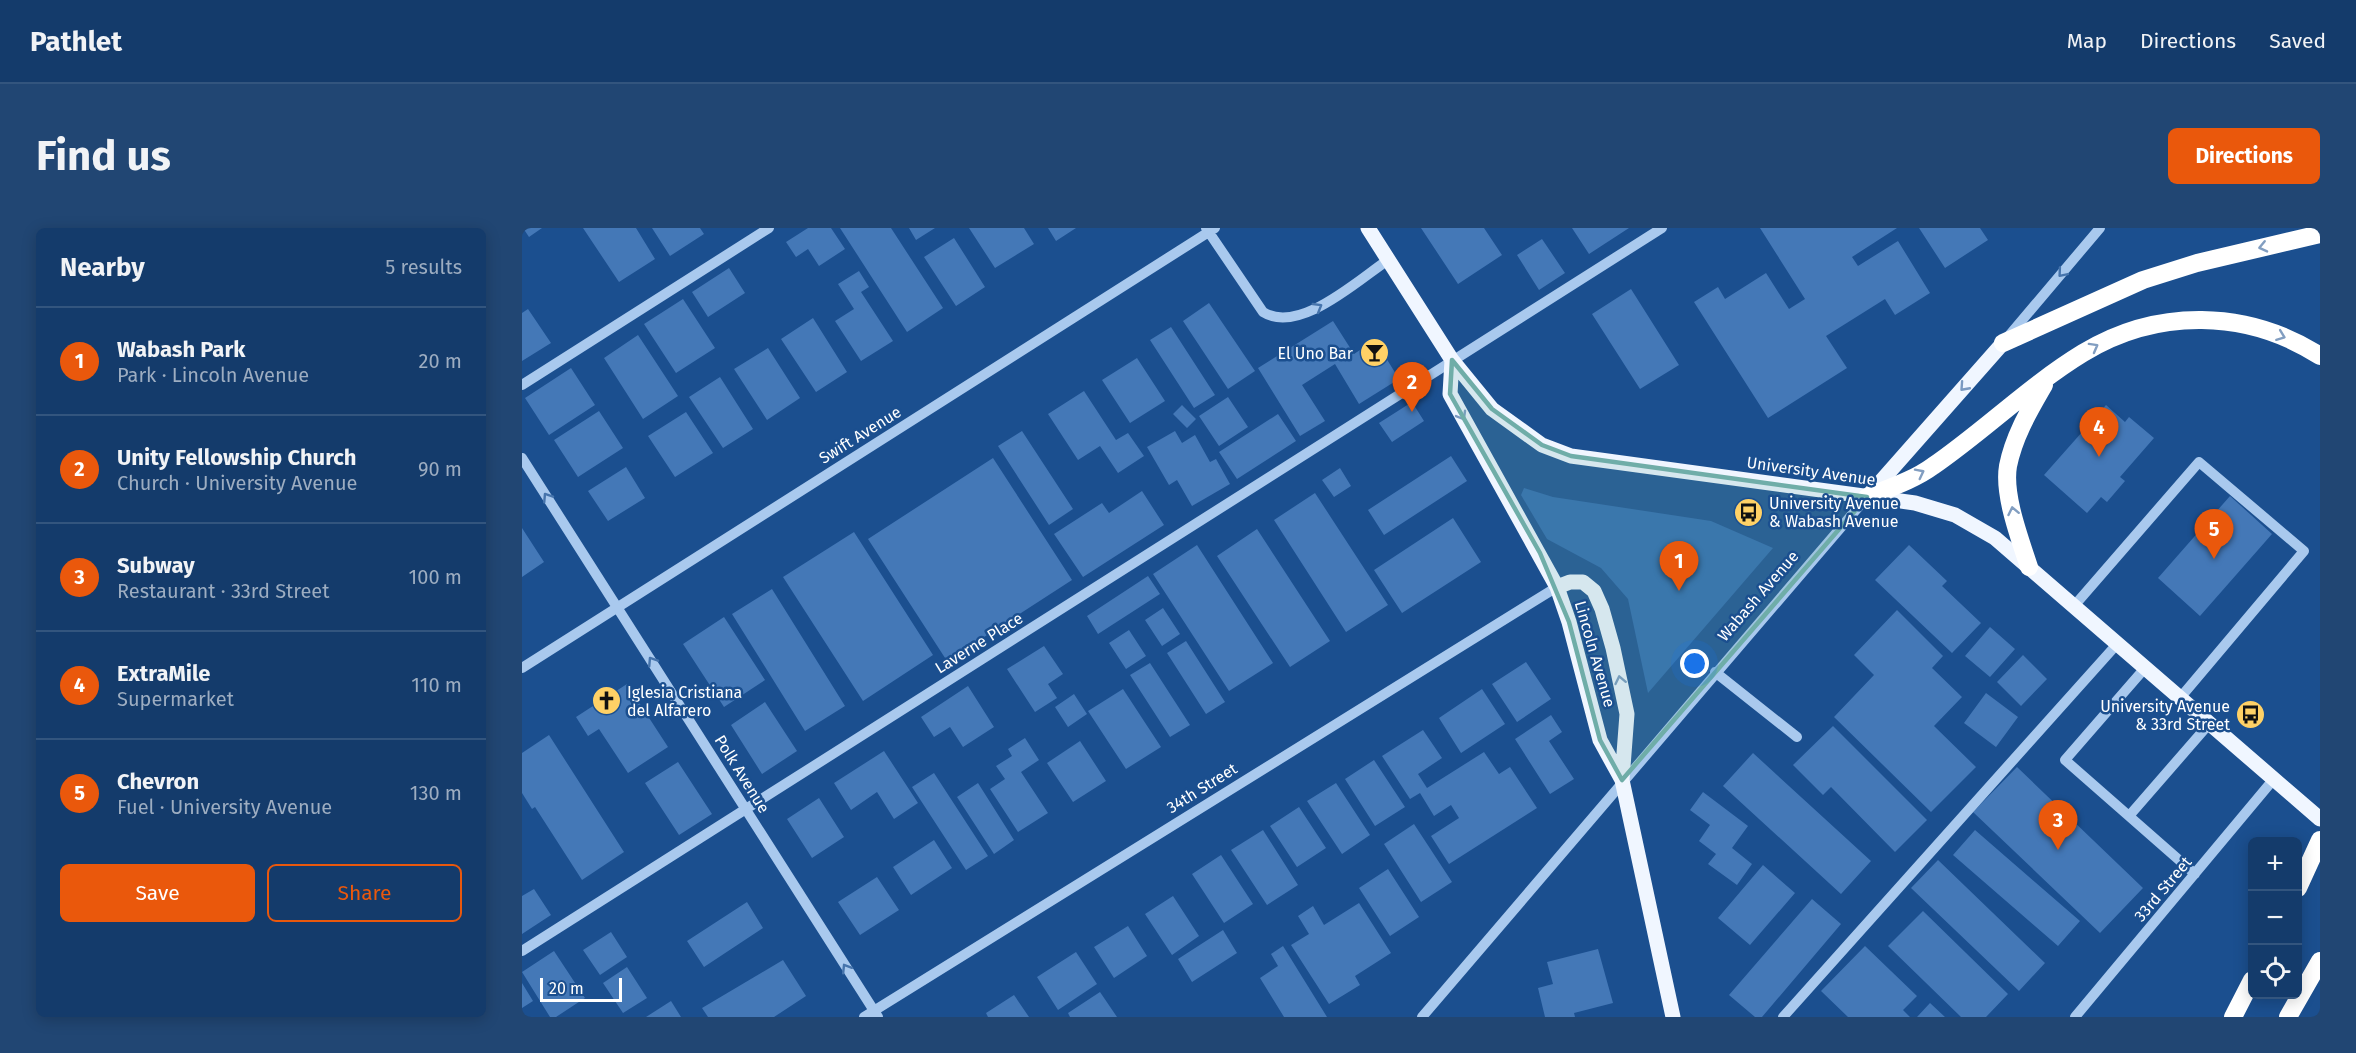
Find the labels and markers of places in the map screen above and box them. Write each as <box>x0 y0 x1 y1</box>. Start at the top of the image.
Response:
bar icon: El Uno Bar <box>1358 337 1390 369</box>
place label: El Uno Bar <box>1277 344 1354 363</box>
pin: 2 <box>1392 362 1432 412</box>
pin: 4 <box>2080 408 2118 457</box>
place label: University Avenue & Wabash Avenue <box>1769 494 1899 531</box>
bus stop icon: University Avenue & Wabash Avenue <box>1732 496 1764 528</box>
pin: 5 <box>2194 510 2234 559</box>
pin: 1 <box>1660 542 1698 591</box>
place label: Iglesia Cristiana del Alfarero <box>627 683 742 720</box>
church icon: Iglesia Cristiana del Alfarero <box>590 685 622 717</box>
place label: University Avenue & 33rd Street <box>2100 697 2230 734</box>
bus stop icon: University Avenue & 33rd Street <box>2235 699 2267 731</box>
pin: 3 <box>2038 800 2078 850</box>

